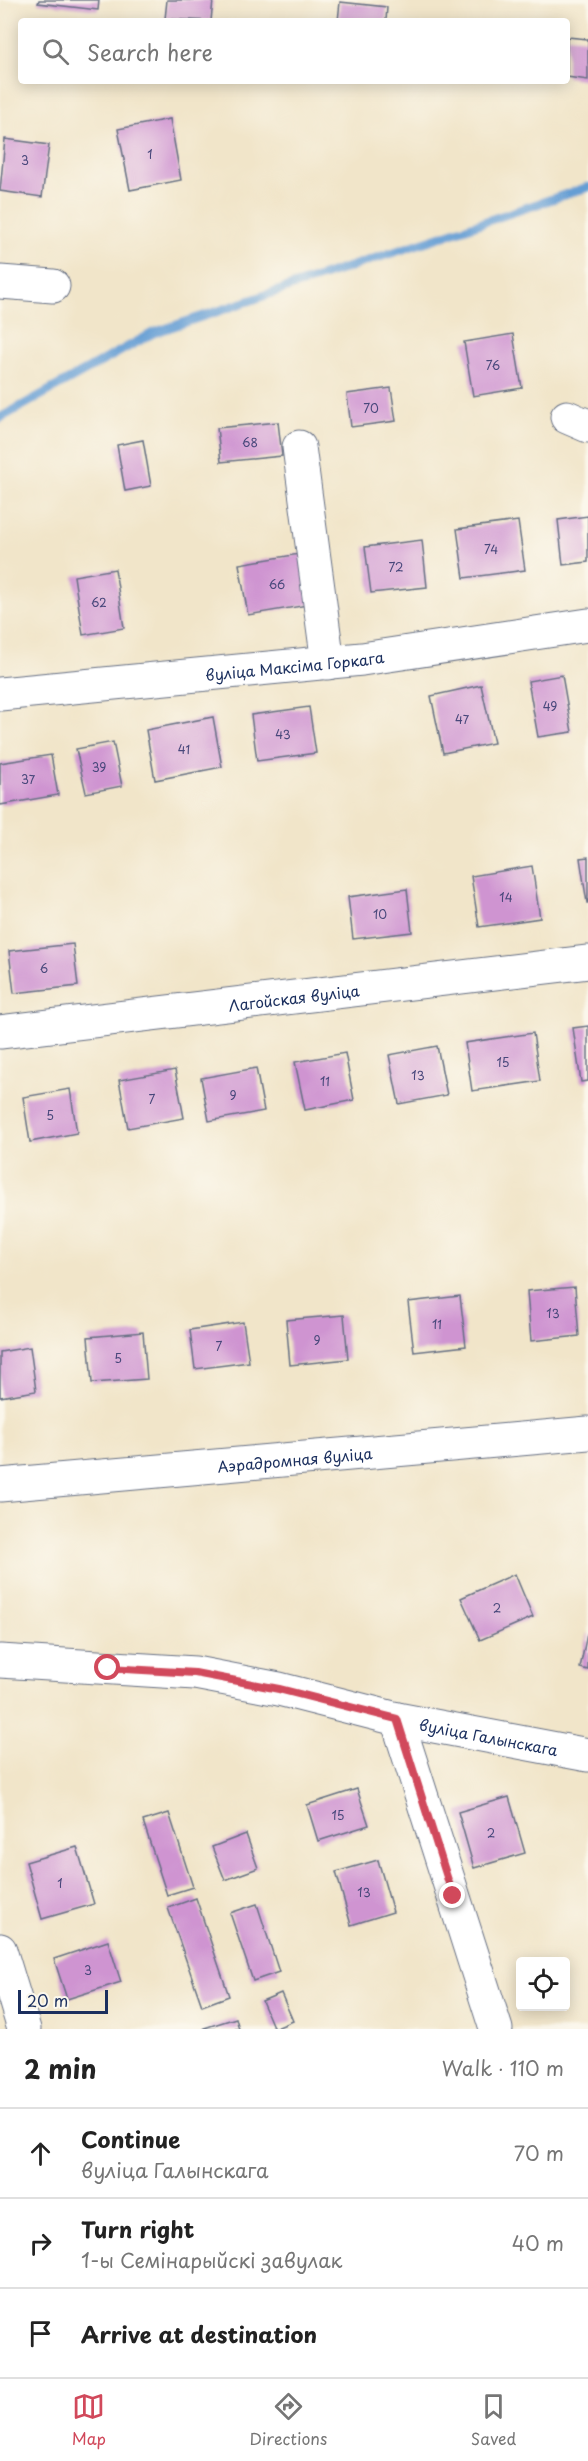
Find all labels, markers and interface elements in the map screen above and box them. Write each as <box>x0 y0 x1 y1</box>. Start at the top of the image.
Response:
search box <box>18 18 570 84</box>
icon: search <box>39 35 72 68</box>
text: Search here <box>87 35 213 68</box>
house number: 1 <box>147 145 153 163</box>
house number: 3 <box>21 151 29 169</box>
house number: 76 <box>486 356 500 374</box>
house number: 70 <box>363 399 379 417</box>
house number: 68 <box>242 433 258 451</box>
house number: 74 <box>484 540 498 558</box>
house number: 72 <box>388 558 404 576</box>
house number: 66 <box>269 575 285 593</box>
house number: 62 <box>91 593 107 611</box>
street label: вуліца Максіма Горкага <box>204 644 386 686</box>
house number: 49 <box>543 697 557 715</box>
house number: 47 <box>455 710 470 728</box>
house number: 43 <box>275 725 291 743</box>
house number: 41 <box>178 740 190 758</box>
house number: 39 <box>92 758 106 776</box>
house number: 37 <box>21 770 36 788</box>
house number: 14 <box>499 888 513 906</box>
house number: 10 <box>373 905 387 923</box>
house number: 6 <box>40 959 48 977</box>
street label: Лагойская вуліца <box>227 978 362 1016</box>
house number: 15 <box>496 1053 510 1071</box>
house number: 13 <box>411 1066 425 1084</box>
house number: 11 <box>320 1072 330 1090</box>
house number: 9 <box>229 1086 237 1104</box>
house number: 7 <box>149 1090 156 1108</box>
house number: 5 <box>46 1106 54 1124</box>
house number: 13 <box>546 1304 560 1322</box>
house number: 11 <box>432 1315 442 1333</box>
house number: 9 <box>313 1331 321 1349</box>
house number: 7 <box>216 1337 223 1355</box>
house number: 5 <box>114 1349 122 1367</box>
street label: Аэрадромная вуліца <box>216 1441 374 1477</box>
house number: 2 <box>493 1599 501 1617</box>
route start <box>94 1654 120 1680</box>
street label: вуліца Галынскага <box>417 1712 561 1761</box>
house number: 15 <box>331 1806 345 1824</box>
house number: 2 <box>487 1824 495 1842</box>
house number: 1 <box>57 1874 63 1892</box>
route end <box>439 1882 465 1908</box>
house number: 13 <box>357 1883 371 1901</box>
map controls <box>516 1957 570 2011</box>
button: locate <box>516 1957 570 2011</box>
house number: 3 <box>84 1961 92 1979</box>
scale bar <box>18 1987 108 2014</box>
text: 20 m <box>27 1988 68 2012</box>
text: 2 min <box>24 2049 97 2088</box>
text: Walk · 110 m <box>442 2053 564 2083</box>
text: Continue <box>81 2122 180 2155</box>
icon: ahead <box>24 2137 57 2170</box>
text: 70 m <box>514 2138 564 2168</box>
text: вуліца Галынскага <box>81 2155 269 2185</box>
text: Turn right <box>81 2212 194 2245</box>
icon: right <box>24 2227 57 2260</box>
text: 40 m <box>512 2228 564 2258</box>
text: 1-ы Семінарыйскі завулак <box>81 2245 342 2275</box>
icon: arrive <box>24 2317 57 2350</box>
text: Arrive at destination <box>81 2317 317 2350</box>
tab: Map <box>72 2390 106 2450</box>
tab: Directions <box>249 2390 327 2450</box>
tab: Saved <box>471 2390 516 2450</box>

